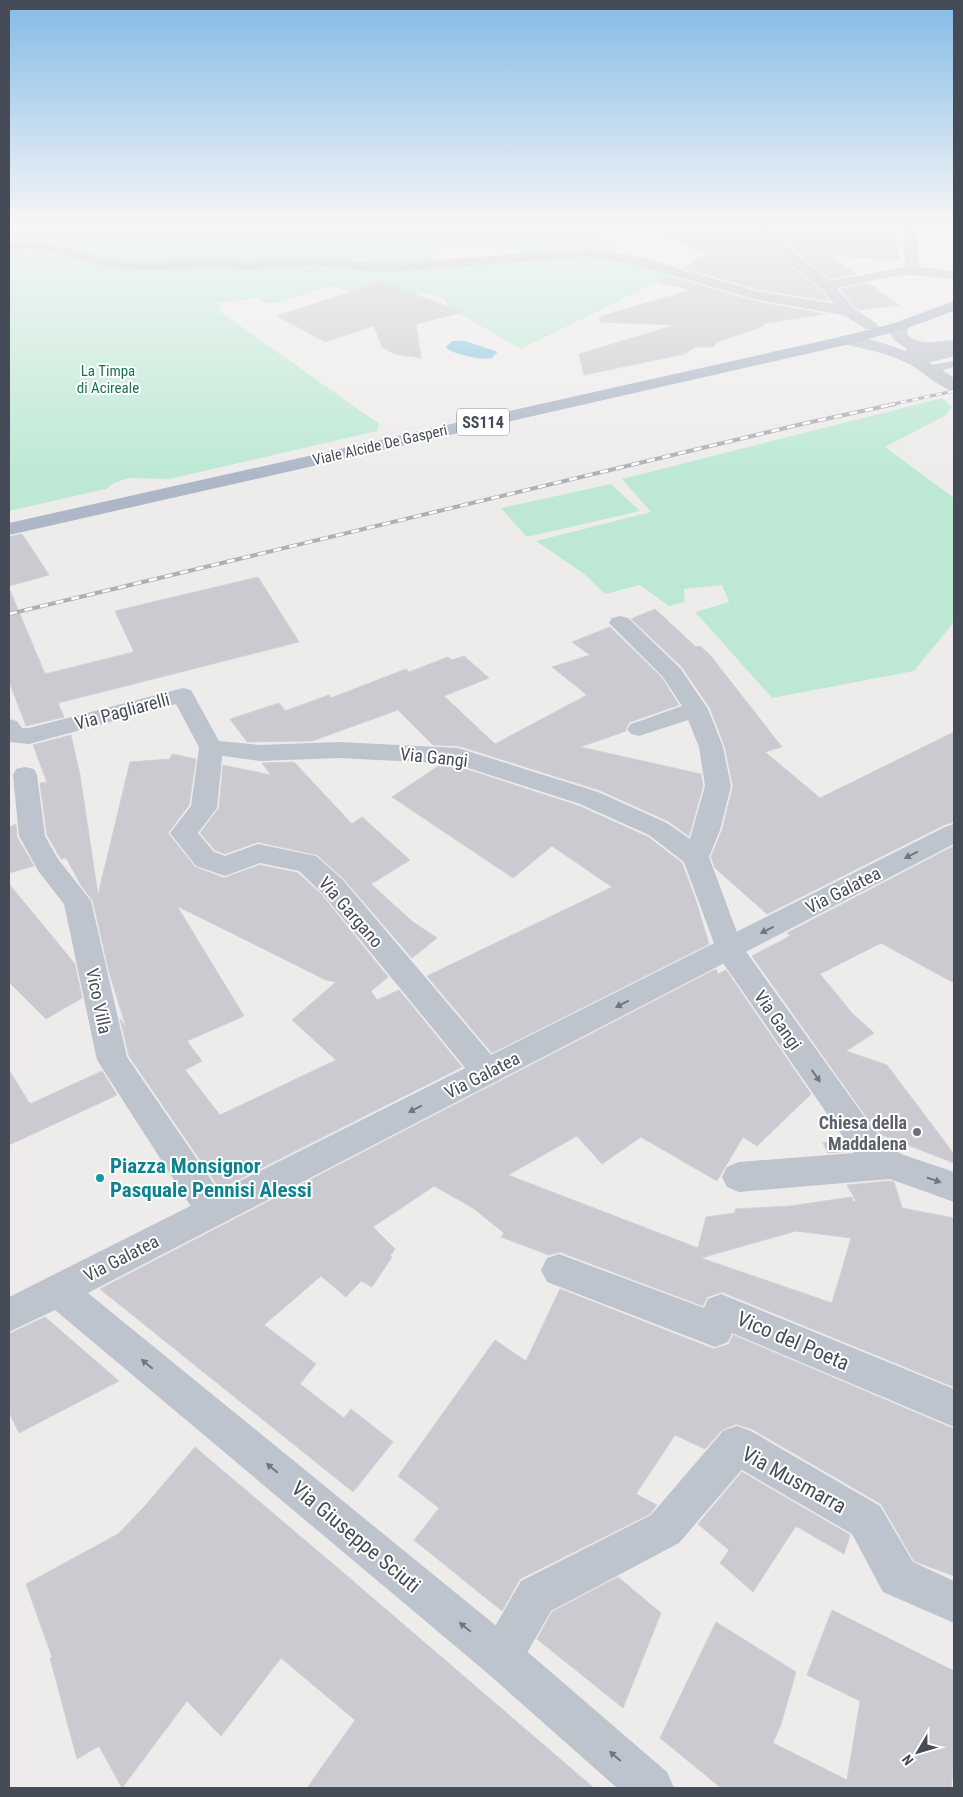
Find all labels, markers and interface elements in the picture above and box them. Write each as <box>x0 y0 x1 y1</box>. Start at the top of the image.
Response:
park label: La Timpa di Acireale <box>77 362 139 397</box>
road number: SS114 <box>457 408 509 436</box>
street label: Viale Alcide De Gasperi <box>311 421 449 469</box>
street label: Via Pagliarelli <box>72 688 172 734</box>
street label: Via Gangi <box>399 743 469 771</box>
one-way arrow <box>904 851 918 859</box>
street label: Via Galatea <box>802 862 884 918</box>
street label: Via Gargano <box>315 872 387 952</box>
one-way arrow <box>759 926 774 934</box>
street label: Vico Villa <box>82 966 116 1036</box>
street label: Via Gangi <box>750 986 806 1054</box>
one-way arrow <box>615 1000 629 1008</box>
street label: Via Galatea <box>441 1047 523 1103</box>
one-way arrow <box>811 1069 821 1082</box>
one-way arrow <box>407 1105 422 1113</box>
place label: Chiesa della Maddalena <box>819 1112 907 1154</box>
marker: Chiesa della Maddalena <box>911 1126 923 1138</box>
place label: Piazza Monsignor Pasquale Pennisi Alessi <box>110 1154 312 1202</box>
marker: Piazza Monsignor Pasquale Pennisi Alessi <box>94 1172 106 1184</box>
one-way arrow <box>926 1177 941 1184</box>
street label: Via Galatea <box>80 1230 162 1286</box>
street label: Vico del Poeta <box>733 1307 853 1375</box>
one-way arrow <box>141 1359 154 1370</box>
street label: Via Musmarra <box>738 1442 850 1518</box>
one-way arrow <box>266 1462 279 1473</box>
street label: Via Giuseppe Sciuti <box>287 1476 425 1598</box>
one-way arrow <box>459 1622 471 1633</box>
north arrow <box>893 1727 943 1777</box>
one-way arrow <box>609 1750 621 1762</box>
text: N <box>899 1752 917 1768</box>

